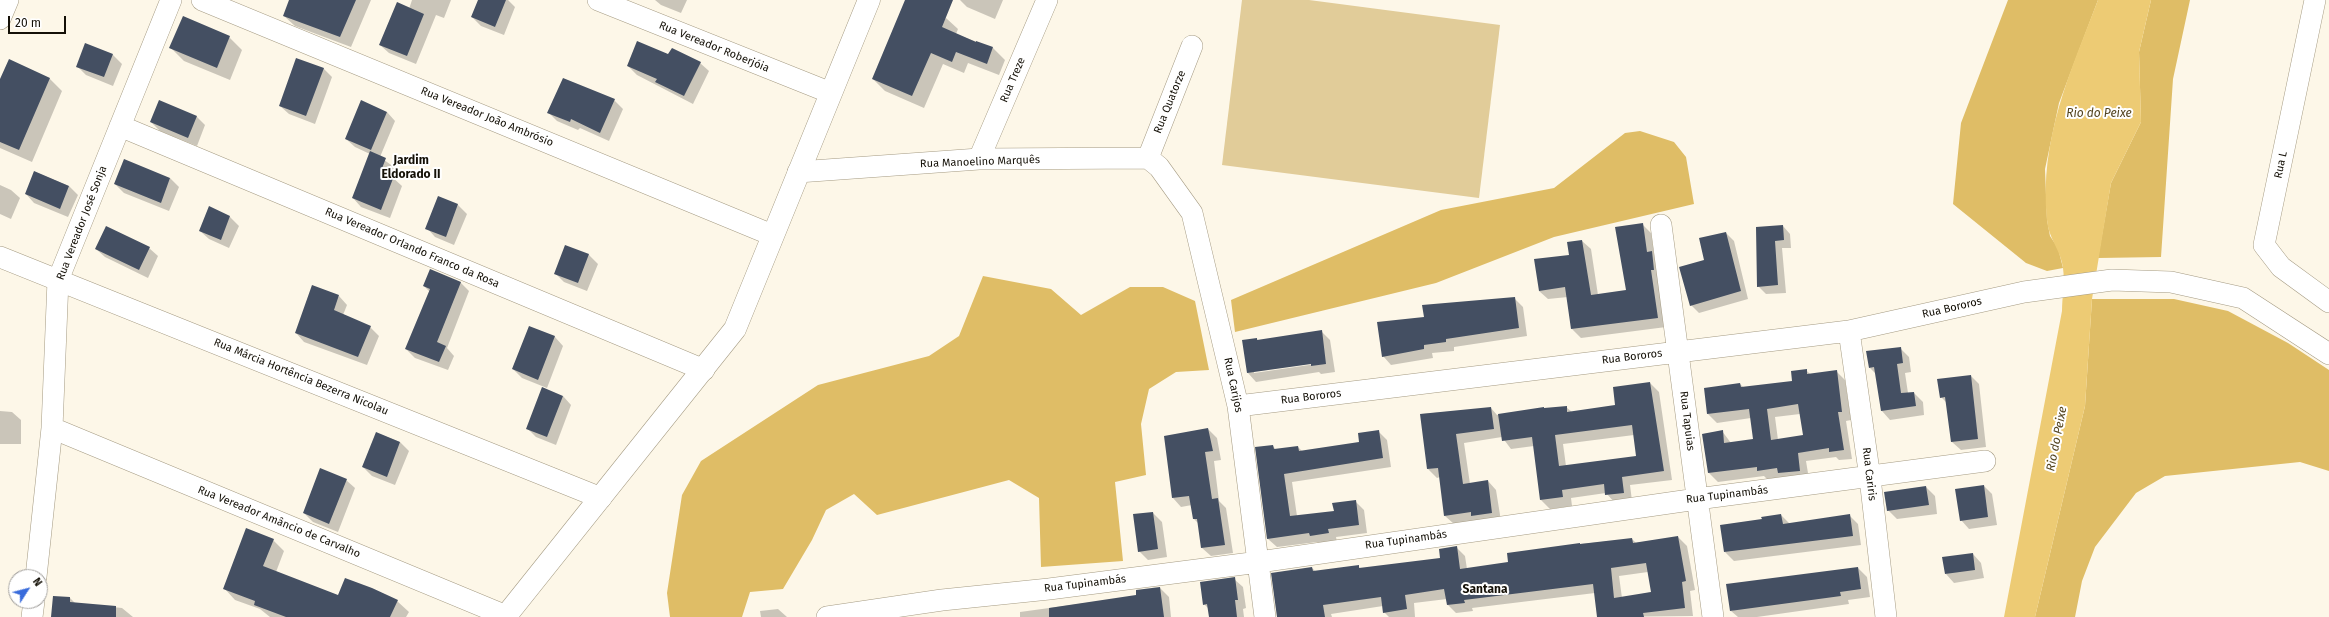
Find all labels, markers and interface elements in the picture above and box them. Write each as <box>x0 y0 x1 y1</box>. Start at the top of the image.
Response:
scale bar <box>10 8 68 34</box>
text: 20 m <box>15 16 41 30</box>
street label: Rua Vereador Roberjóia <box>657 19 771 75</box>
street label: Rua Treze <box>998 55 1028 105</box>
street label: Rua Quatorze <box>1151 68 1189 136</box>
street label: Rua Vereador João Ambrósio <box>419 84 555 150</box>
water label: Rio do Peixe <box>2066 107 2132 121</box>
street label: Rua L <box>2272 150 2290 180</box>
street label: Rua Manoelino Marquês <box>920 153 1040 171</box>
district label: Jardim Eldorado II <box>382 154 440 182</box>
street label: Rua Vereador José Sonja <box>54 164 110 282</box>
street label: Rua Vereador Orlando Franco da Rosa <box>323 205 501 291</box>
street label: Rua Bororos <box>1921 295 1983 321</box>
street label: Rua Márcia Hortência Bezerra Nicolau <box>212 336 390 418</box>
street label: Rua Bororos <box>1601 347 1663 367</box>
street label: Rua Carijos <box>1221 356 1245 414</box>
street label: Rua Bororos <box>1280 387 1342 407</box>
street label: Rua Tapuias <box>1677 390 1697 452</box>
water label: Rio do Peixe <box>2044 405 2070 473</box>
street label: Rua Cariris <box>1859 446 1879 502</box>
street label: Rua Vereador Amâncio de Carvalho <box>196 483 362 561</box>
street label: Rua Tupinambás <box>1685 483 1769 507</box>
street label: Rua Tupinambás <box>1364 528 1448 552</box>
north arrow <box>8 569 48 609</box>
street label: Rua Tupinambás <box>1043 572 1127 596</box>
text: N <box>30 575 45 589</box>
district label: Santana <box>1463 583 1507 597</box>

